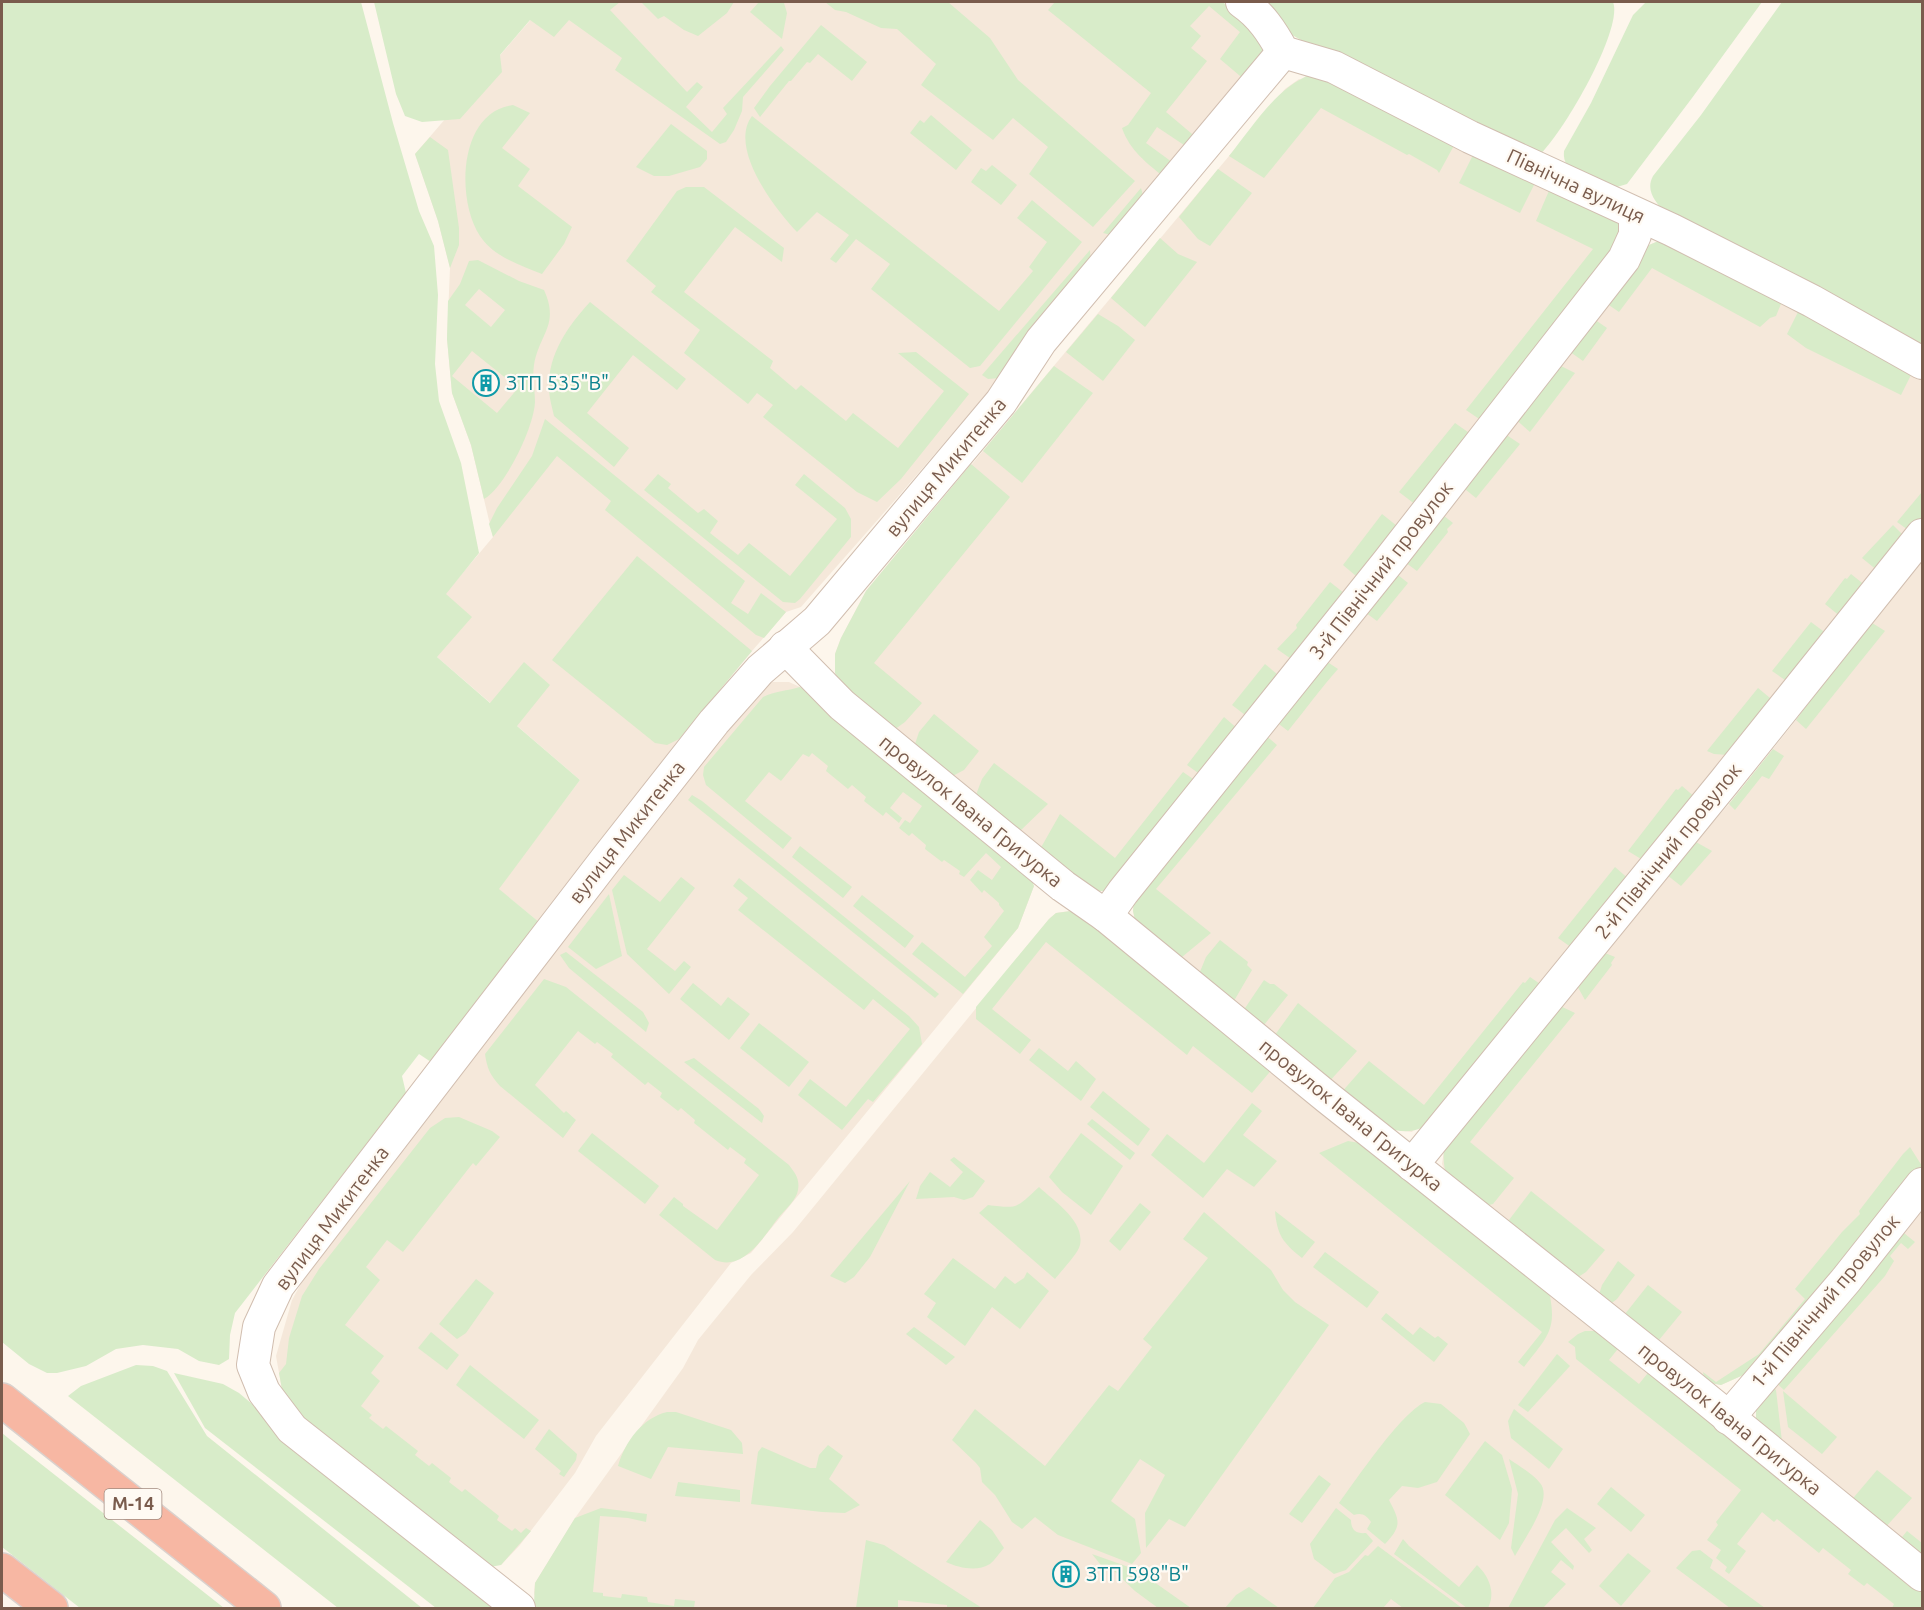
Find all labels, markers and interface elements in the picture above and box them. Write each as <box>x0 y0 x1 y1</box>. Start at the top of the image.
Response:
street label: Північна вулиця <box>1504 144 1649 228</box>
building icon: ЗТП 535"В" <box>471 368 501 398</box>
place label: ЗТП 535"В" <box>506 371 609 394</box>
street label: вулиця Микитенка <box>881 392 1010 541</box>
street label: 3-й Північний провулок <box>1304 476 1457 663</box>
street label: провулок Івана Григурка <box>875 730 1067 892</box>
street label: вулиця Микитенка <box>564 756 689 907</box>
street label: 2-й Північний провулок <box>1590 758 1745 943</box>
street label: провулок Івана Григурка <box>1255 1034 1447 1196</box>
street label: вулиця Микитенка <box>270 1141 393 1294</box>
street label: 1-й Північний провулок <box>1745 1209 1904 1392</box>
street label: провулок Івана Григурка <box>1634 1338 1826 1500</box>
road number: М-14 <box>104 1489 162 1519</box>
building icon: ЗТП 598"В" <box>1051 1559 1081 1589</box>
place label: ЗТП 598"В" <box>1086 1562 1189 1585</box>

